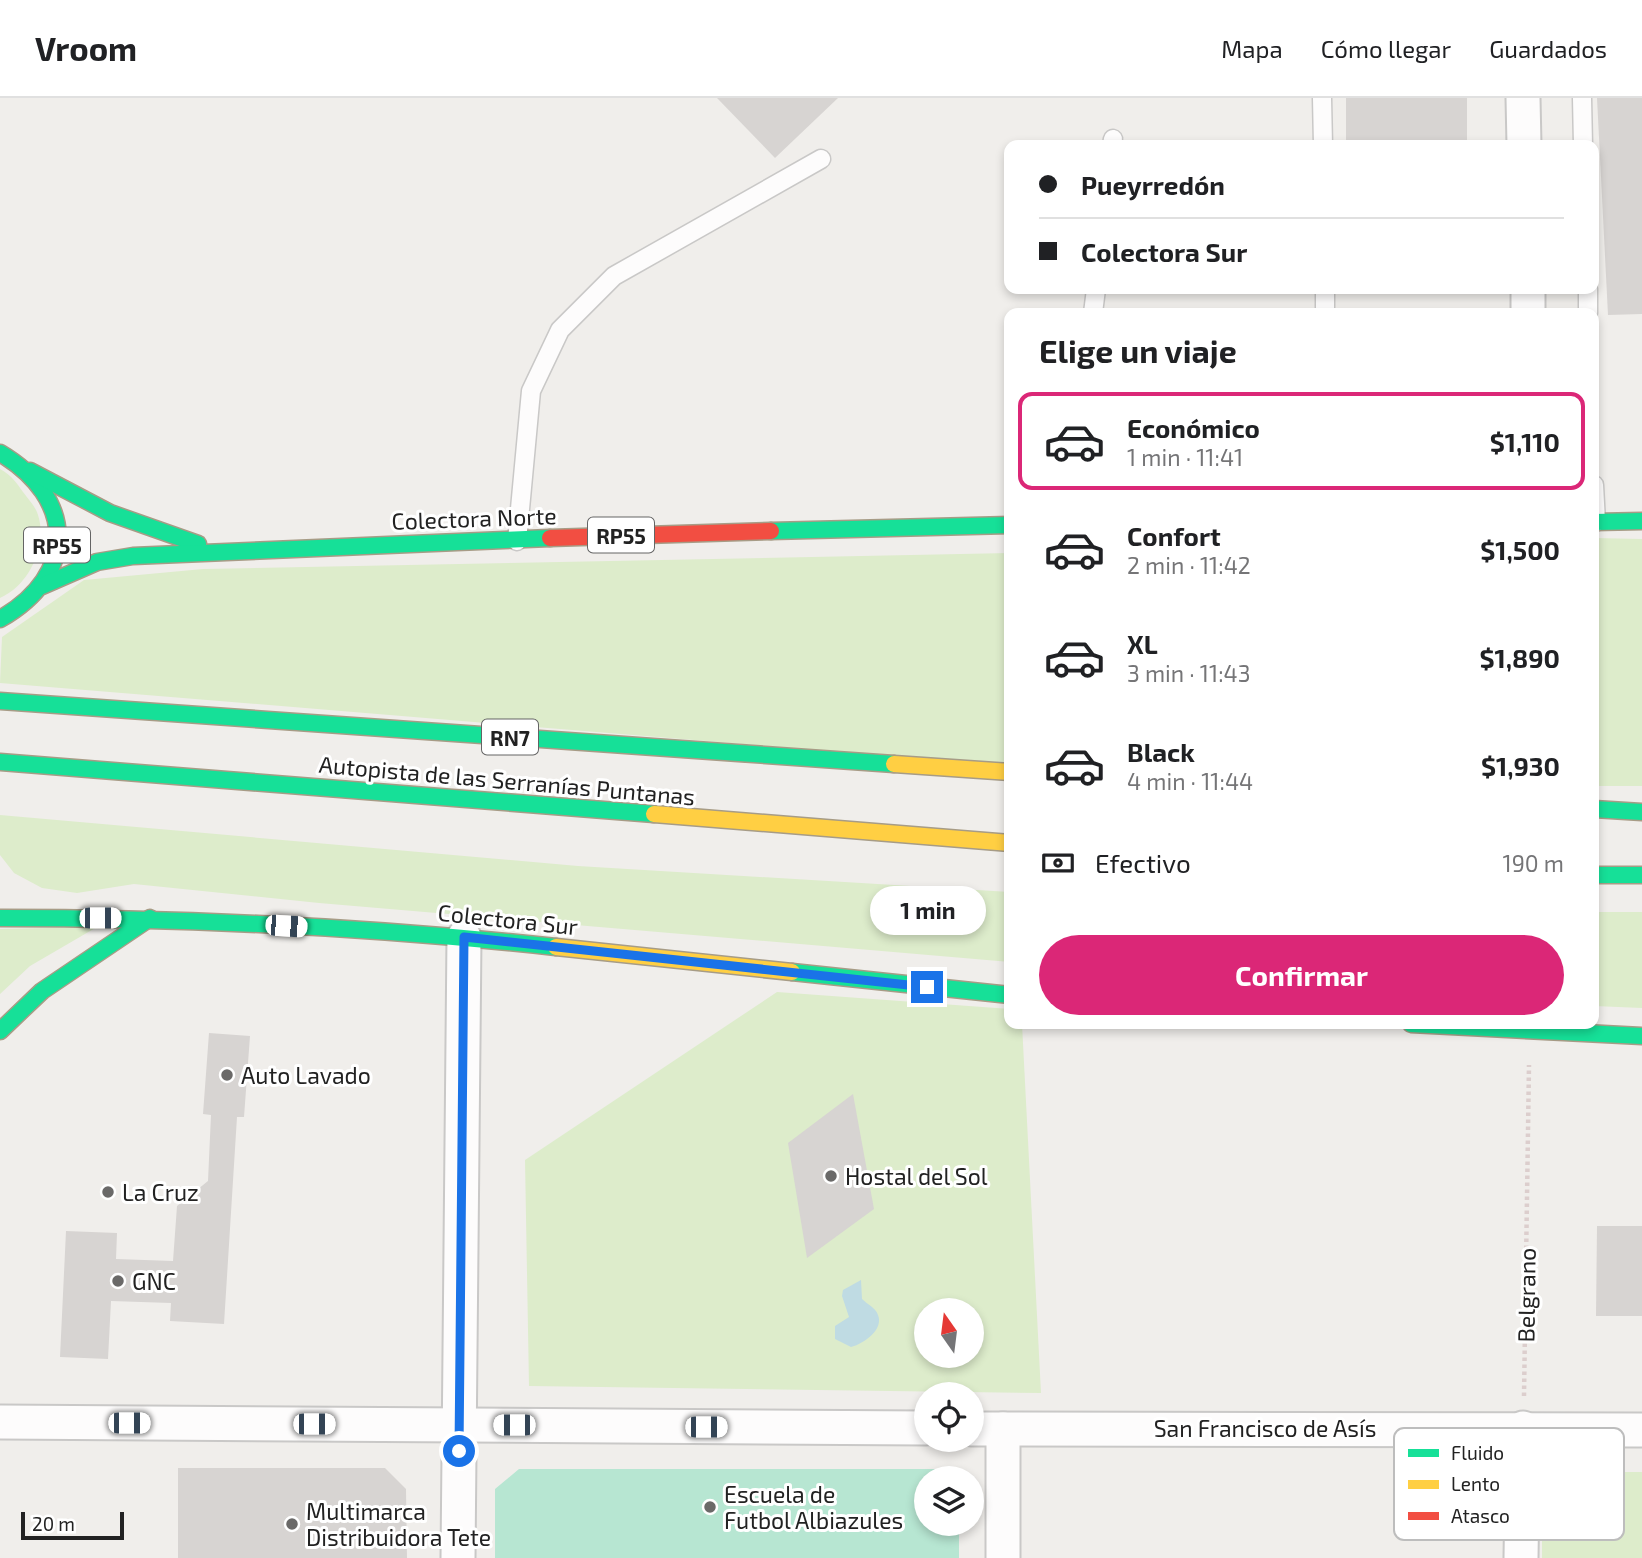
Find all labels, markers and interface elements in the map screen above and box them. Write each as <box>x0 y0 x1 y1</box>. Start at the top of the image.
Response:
text: Vroom <box>35 28 137 68</box>
text: Mapa <box>1221 34 1283 63</box>
text: Cómo llegar <box>1321 34 1451 63</box>
text: Guardados <box>1489 34 1607 63</box>
text: Pueyrredón <box>1081 169 1225 200</box>
text: Colectora Sur <box>1081 236 1247 267</box>
text: Elige un viaje <box>1039 331 1237 369</box>
icon: car <box>1043 410 1106 473</box>
text: Económico <box>1127 412 1260 443</box>
text: $1,110 <box>1490 426 1560 457</box>
text: 1 min · 11:41 <box>1127 443 1243 471</box>
street label: Colectora Norte <box>391 501 557 535</box>
road number: RP55 <box>588 518 654 552</box>
icon: car <box>1043 518 1106 581</box>
text: Confort <box>1127 520 1221 551</box>
road number: RP55 <box>24 528 90 562</box>
text: $1,500 <box>1480 534 1560 565</box>
text: 2 min · 11:42 <box>1127 551 1251 579</box>
icon: car <box>1043 626 1106 689</box>
text: XL <box>1127 628 1158 659</box>
text: $1,890 <box>1479 642 1560 673</box>
text: 3 min · 11:43 <box>1127 659 1251 687</box>
road number: RN7 <box>482 720 538 754</box>
icon: car <box>1043 734 1106 797</box>
text: Black <box>1127 736 1195 767</box>
street label: Autopista de las Serranías Puntanas <box>318 750 696 810</box>
text: $1,930 <box>1481 750 1560 781</box>
text: 4 min · 11:44 <box>1127 767 1253 795</box>
icon: cash <box>1039 844 1077 882</box>
text: Efectivo <box>1095 847 1191 878</box>
text: 190 m <box>1503 849 1564 877</box>
callout: 1 min <box>869 886 985 934</box>
text: 1 min <box>900 896 956 924</box>
street label: Colectora Sur <box>437 898 579 940</box>
car <box>80 908 122 929</box>
car <box>265 914 308 938</box>
button: Confirmar <box>1039 935 1564 1015</box>
route end <box>911 971 943 1003</box>
place label: Auto Lavado <box>241 1061 371 1089</box>
marker: Auto Lavado <box>219 1067 235 1083</box>
place label: Hostal del Sol <box>845 1162 988 1190</box>
marker: Hostal del Sol <box>823 1168 839 1184</box>
place label: La Cruz <box>122 1178 199 1206</box>
marker: La Cruz <box>100 1184 116 1200</box>
street label: Belgrano <box>1511 1247 1541 1343</box>
place label: GNC <box>132 1267 176 1295</box>
marker: GNC <box>110 1273 126 1289</box>
north arrow <box>914 1298 984 1368</box>
map controls <box>914 1298 984 1536</box>
button: locate <box>914 1382 984 1452</box>
car <box>109 1413 151 1434</box>
car <box>294 1414 336 1435</box>
street label: San Francisco de Asís <box>1154 1414 1376 1442</box>
car <box>494 1415 536 1436</box>
car <box>686 1417 728 1438</box>
legend <box>1394 1428 1624 1540</box>
route start <box>443 1435 475 1467</box>
text: Fluido <box>1451 1441 1504 1464</box>
button: layers <box>914 1466 984 1536</box>
text: Lento <box>1451 1472 1500 1495</box>
place label: Escuela de Futbol Albiazules <box>724 1480 903 1534</box>
place label: Multimarca Distribuidora Tete <box>306 1497 491 1551</box>
marker: Escuela de Futbol Albiazules <box>702 1499 718 1515</box>
text: Atasco <box>1451 1504 1510 1527</box>
scale bar <box>21 1509 124 1541</box>
text: 20 m <box>32 1512 75 1535</box>
marker: Multimarca Distribuidora Tete <box>284 1516 300 1532</box>

